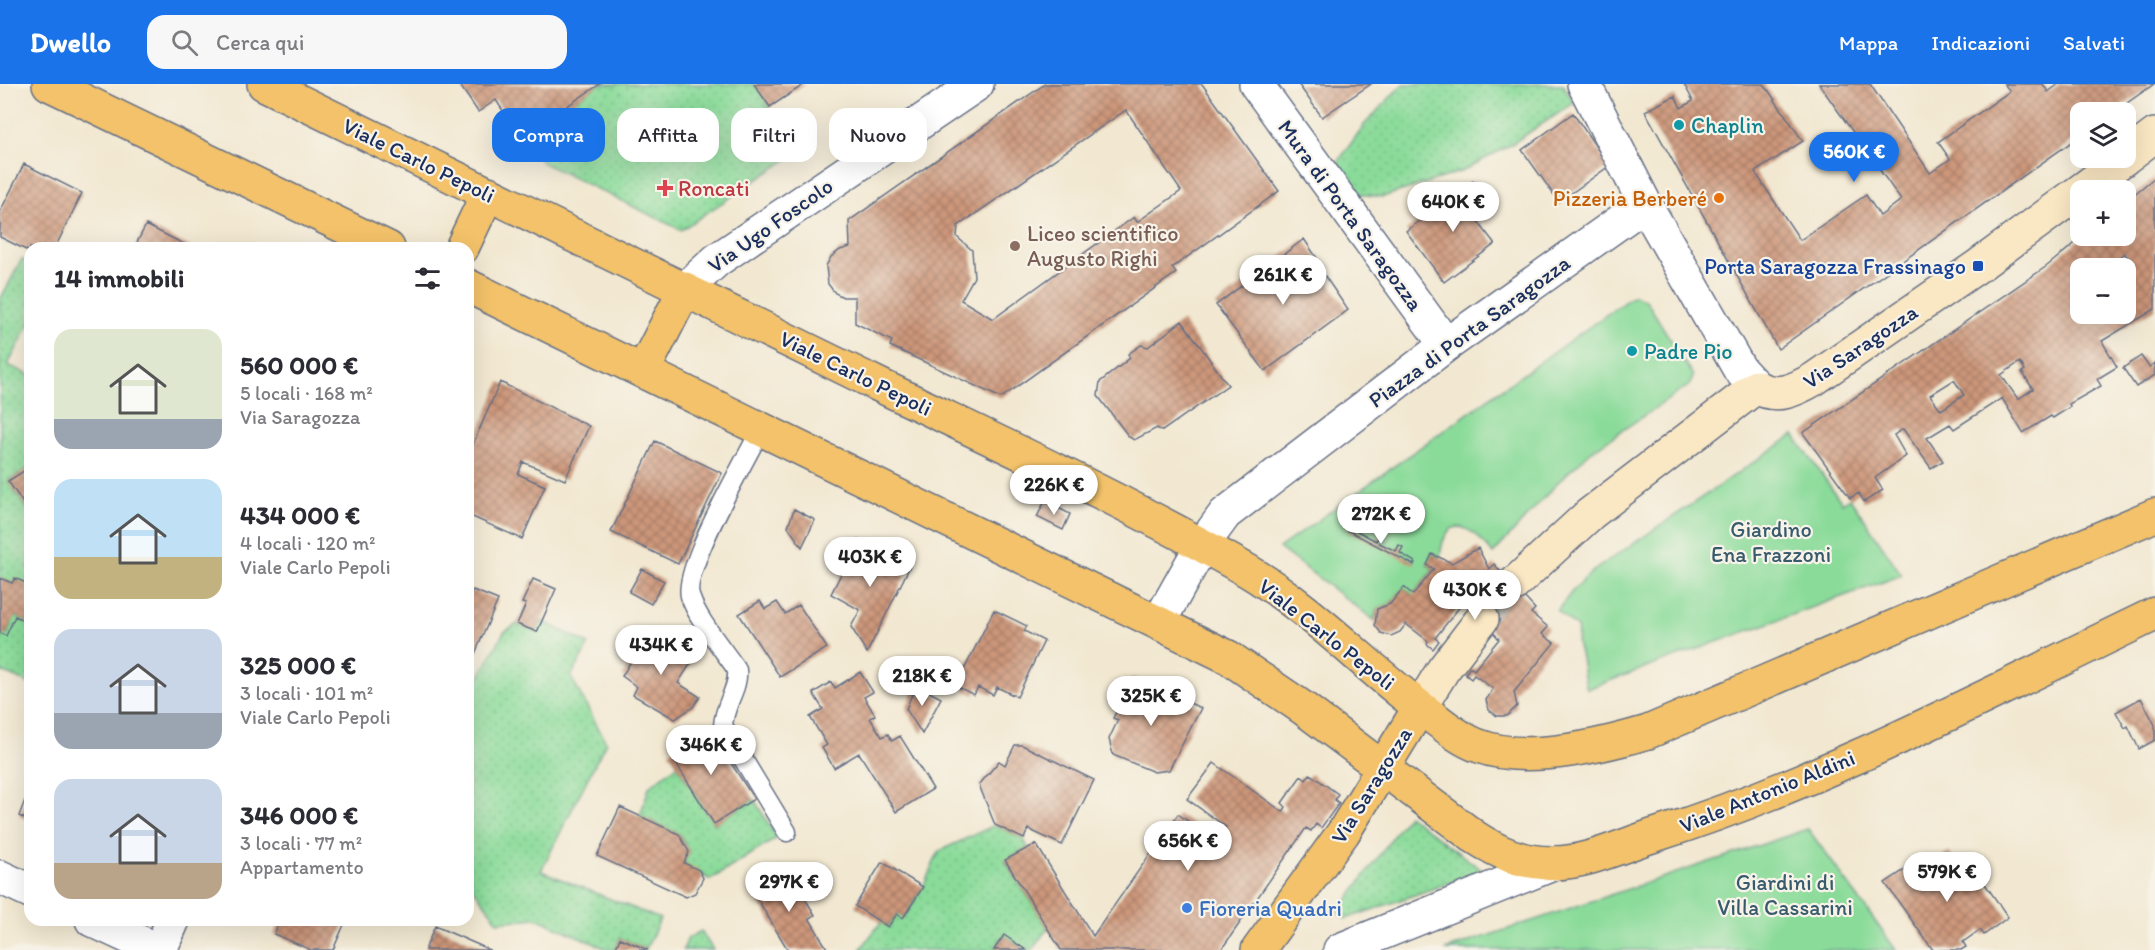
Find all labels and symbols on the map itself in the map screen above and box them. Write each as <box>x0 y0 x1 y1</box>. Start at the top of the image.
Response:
street label: Viale Carlo Pepoli <box>338 112 499 209</box>
place label: Chaplin <box>1691 112 1764 139</box>
street label: Mura di Porta Saragozza <box>1272 114 1429 317</box>
marker: Chaplin <box>1672 118 1686 132</box>
pin: 560K € <box>1805 132 1903 183</box>
street label: Via Ugo Foscolo <box>702 172 838 279</box>
place label: Roncati <box>678 175 750 202</box>
marker: Roncati <box>656 179 674 197</box>
pin: 640K € <box>1404 182 1502 233</box>
place label: Pizzeria Berberé <box>1553 185 1707 212</box>
marker: Pizzeria Berberé <box>1712 191 1726 205</box>
place label: Liceo scientifico Augusto Righi <box>1027 220 1179 272</box>
marker: Liceo scientifico Augusto Righi <box>1008 239 1022 253</box>
street label: Piazza di Porta Saragozza <box>1363 249 1576 414</box>
place label: Porta Saragozza Frassinago <box>1704 253 1966 280</box>
pin: 261K € <box>1234 255 1332 306</box>
marker: Porta Saragozza Frassinago <box>1971 259 1985 273</box>
street label: Via Saragozza <box>1798 298 1923 395</box>
street label: Viale Carlo Pepoli <box>775 325 936 422</box>
place label: Padre Pio <box>1644 338 1733 365</box>
marker: Padre Pio <box>1625 344 1639 358</box>
pin: 226K € <box>1005 465 1103 516</box>
pin: 272K € <box>1332 494 1430 545</box>
park label: Giardino Ena Frazzoni <box>1711 516 1831 568</box>
pin: 403K € <box>821 537 919 588</box>
pin: 430K € <box>1426 570 1524 621</box>
street label: Viale Carlo Pepoli <box>1253 573 1400 696</box>
pin: 434K € <box>612 625 710 676</box>
pin: 218K € <box>873 656 971 707</box>
pin: 325K € <box>1102 676 1200 727</box>
street label: Via Saragozza <box>1325 721 1418 849</box>
pin: 346K € <box>662 725 760 776</box>
street label: Viale Antonio Aldini <box>1676 744 1859 839</box>
pin: 656K € <box>1139 821 1237 872</box>
pin: 579K € <box>1898 852 1996 903</box>
pin: 297K € <box>740 862 838 913</box>
park label: Giardini di Villa Cassarini <box>1717 869 1853 921</box>
place label: Fioreria Quadri <box>1199 895 1342 922</box>
marker: Fioreria Quadri <box>1180 901 1194 915</box>

